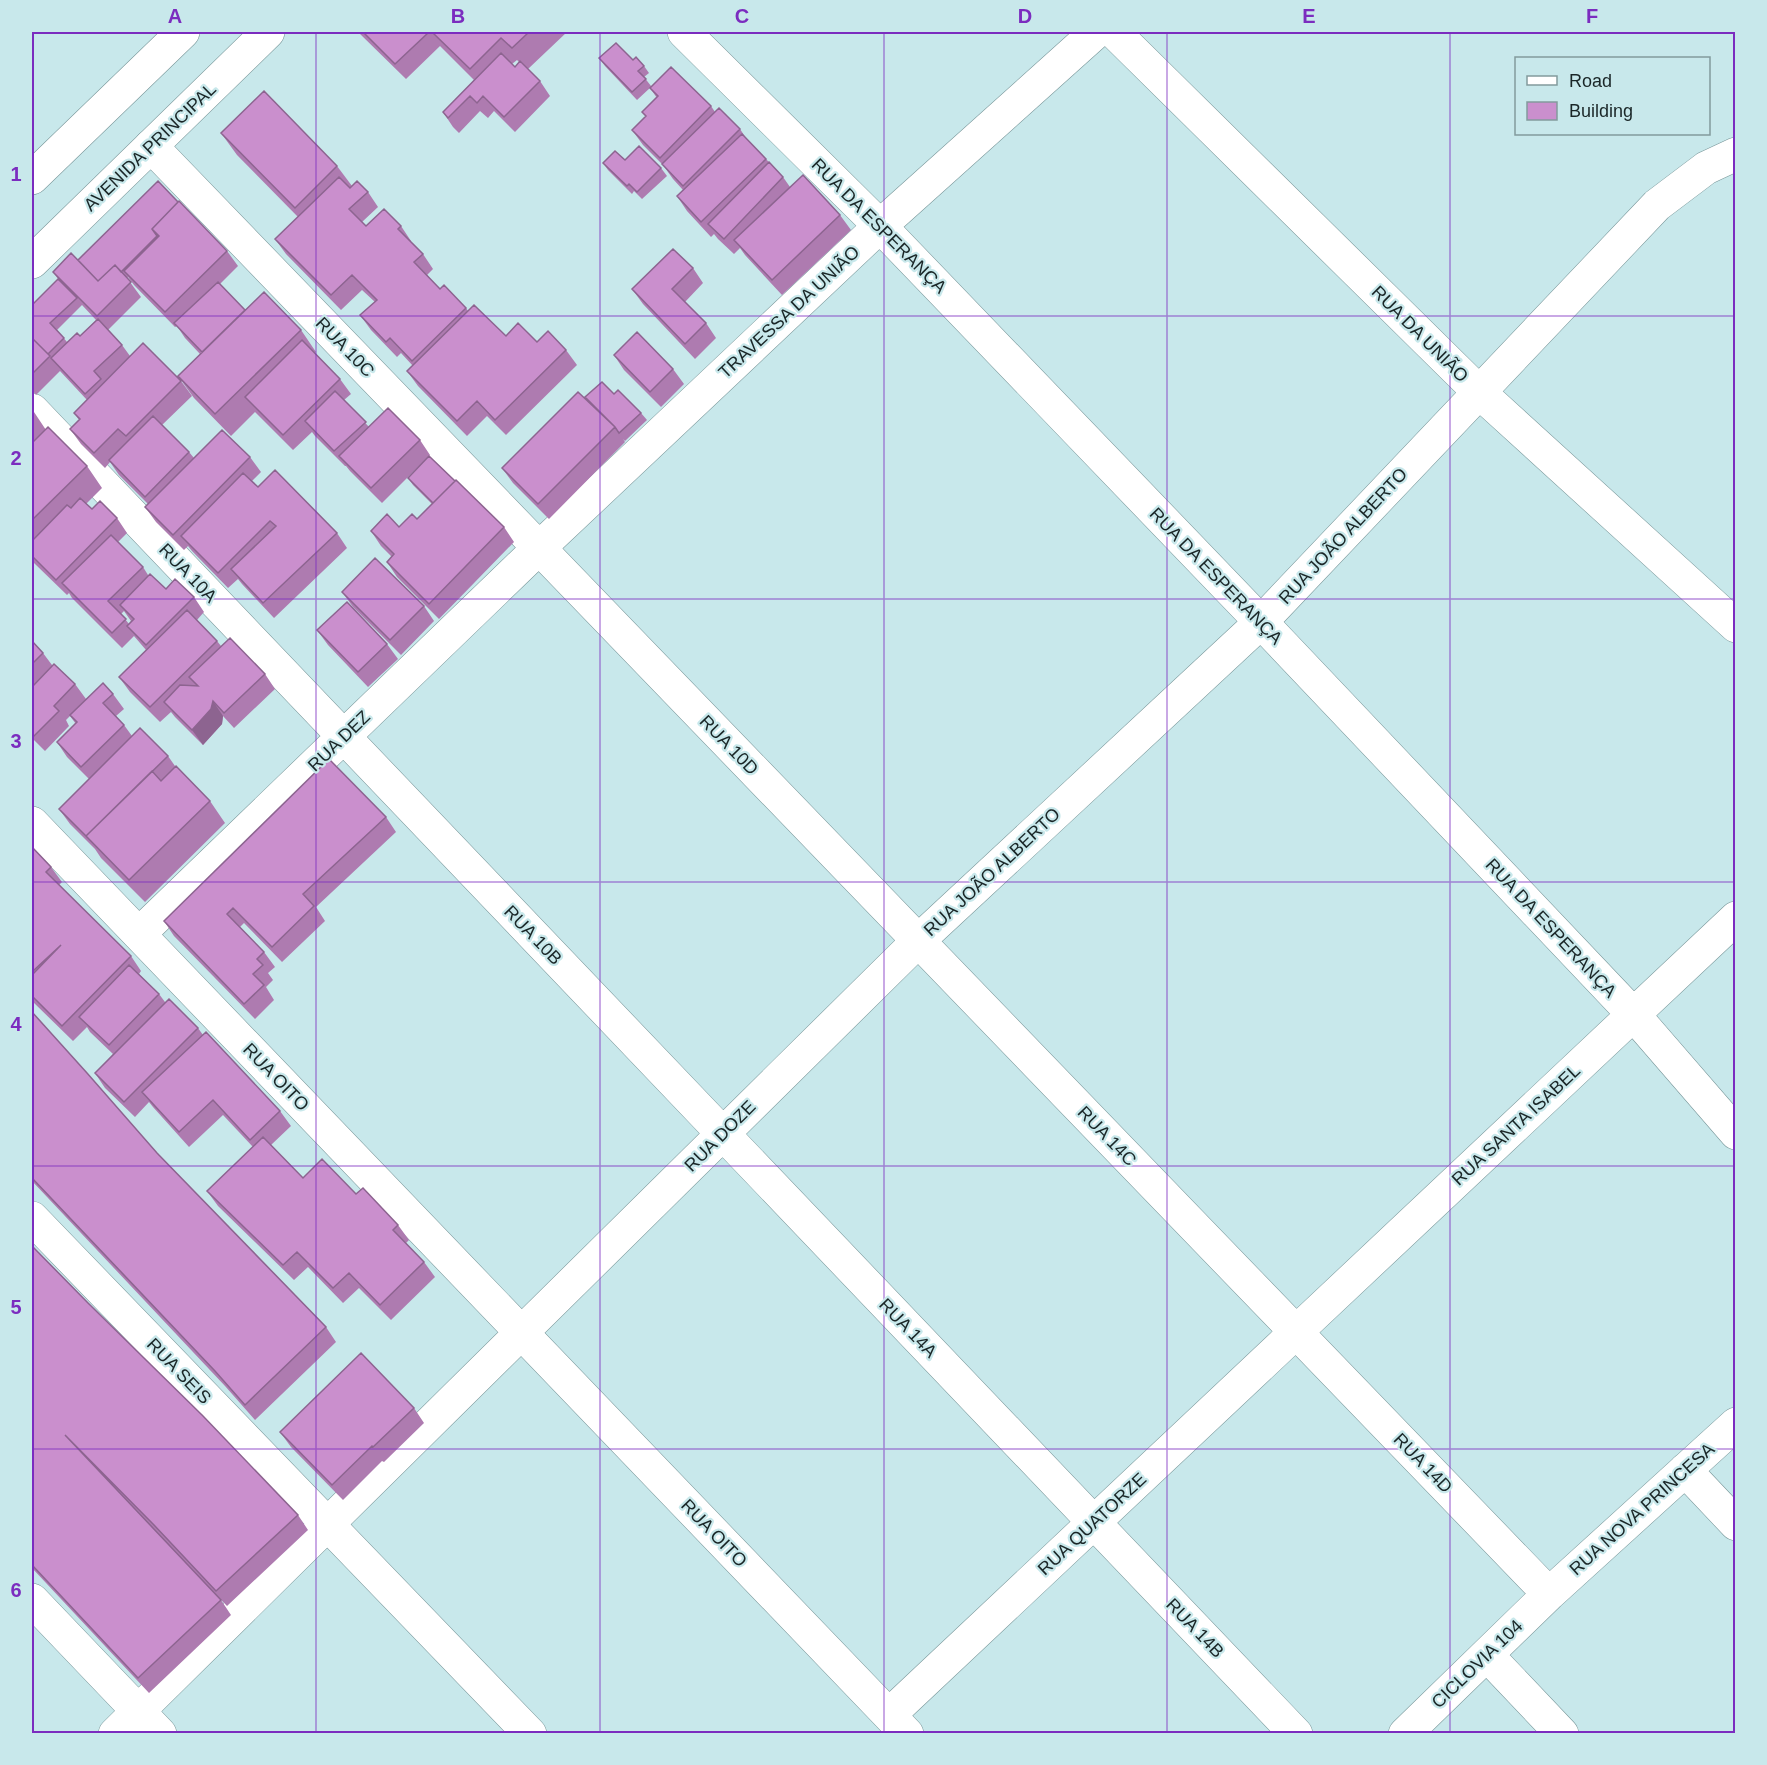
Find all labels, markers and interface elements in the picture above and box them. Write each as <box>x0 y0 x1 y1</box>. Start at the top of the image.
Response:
text: A <box>168 5 182 27</box>
text: B <box>451 5 465 27</box>
text: C <box>735 5 749 27</box>
text: D <box>1018 5 1032 27</box>
text: E <box>1302 5 1316 27</box>
text: F <box>1586 5 1598 27</box>
legend <box>1515 57 1710 135</box>
text: Road <box>1569 71 1612 91</box>
street label: AVENIDA PRINCIPAL <box>80 79 220 215</box>
text: Building <box>1569 101 1633 121</box>
street label: RUA DA ESPERANÇA <box>808 155 950 297</box>
text: 1 <box>10 163 22 185</box>
street label: TRAVESSA DA UNIÃO <box>714 241 863 382</box>
street label: RUA DA UNIÃO <box>1368 281 1473 386</box>
street label: RUA 10C <box>312 313 378 381</box>
text: 2 <box>10 447 22 469</box>
street label: RUA JOÃO ALBERTO <box>1274 463 1411 608</box>
street label: RUA DA ESPERANÇA <box>1146 504 1286 648</box>
street label: RUA 10A <box>155 539 221 607</box>
street label: RUA DEZ <box>304 707 374 775</box>
street label: RUA 10D <box>696 711 762 779</box>
text: 3 <box>10 730 22 752</box>
street label: RUA JOÃO ALBERTO <box>919 803 1064 940</box>
street label: RUA DA ESPERANÇA <box>1482 855 1620 1001</box>
street label: RUA 10B <box>500 901 566 969</box>
text: 4 <box>10 1013 22 1035</box>
street label: RUA OITO <box>239 1039 313 1115</box>
street label: RUA SANTA ISABEL <box>1448 1060 1584 1190</box>
street label: RUA DOZE <box>680 1096 760 1176</box>
street label: RUA 14C <box>1074 1102 1140 1170</box>
street label: RUA 14A <box>875 1294 941 1362</box>
text: 5 <box>10 1296 22 1318</box>
street label: RUA SEIS <box>143 1334 215 1408</box>
street label: RUA 14D <box>1390 1429 1456 1497</box>
street label: RUA NOVA PRINCESA <box>1566 1439 1718 1579</box>
street label: RUA QUATORZE <box>1034 1469 1150 1579</box>
street label: RUA OITO <box>677 1495 751 1571</box>
text: 6 <box>10 1579 22 1601</box>
street label: RUA 14B <box>1162 1594 1228 1662</box>
street label: CICLOVIA 104 <box>1428 1616 1526 1712</box>

